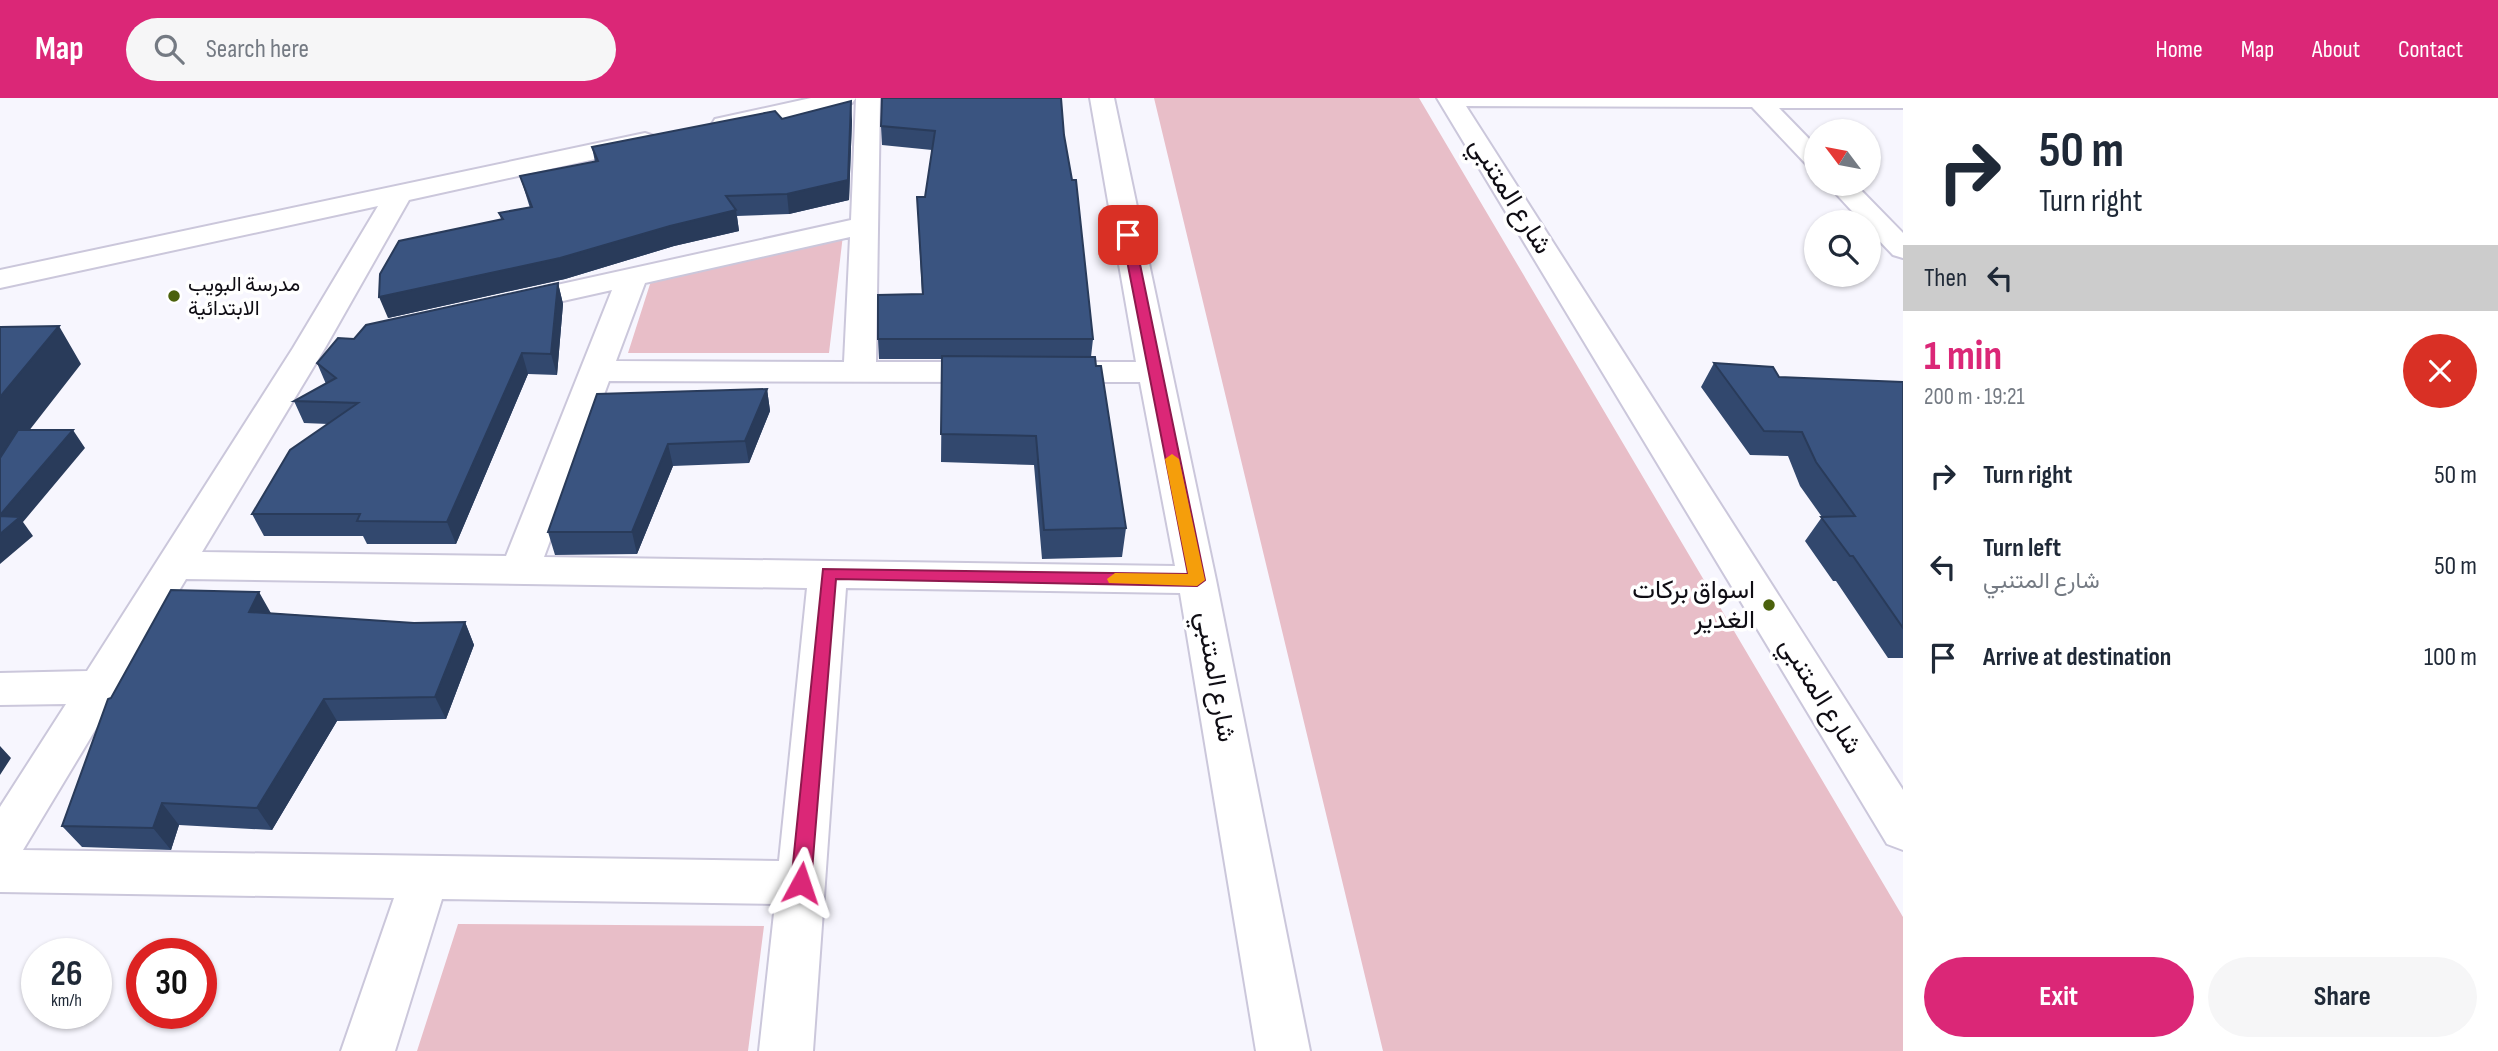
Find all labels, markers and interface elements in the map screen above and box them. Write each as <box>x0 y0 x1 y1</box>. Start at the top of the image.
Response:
search box <box>126 18 616 81</box>
text: Map <box>35 29 84 69</box>
icon: search <box>150 30 188 68</box>
text: Search here <box>206 34 309 65</box>
text: Home <box>2155 35 2203 64</box>
text: Map <box>2241 35 2274 64</box>
text: About <box>2312 35 2360 64</box>
text: Contact <box>2398 35 2463 64</box>
north arrow <box>1804 119 1881 196</box>
map controls <box>1804 119 1881 287</box>
text: 50 m <box>2039 122 2124 181</box>
icon: right <box>1924 126 2015 217</box>
street label: شارع المتنبي <box>1459 132 1558 262</box>
text: Turn right <box>2039 182 2143 221</box>
pin <box>1098 205 1158 265</box>
button: search <box>1804 210 1881 287</box>
icon: arrive <box>1109 216 1147 254</box>
icon: left <box>1981 259 2019 297</box>
text: Then <box>1924 263 1967 294</box>
place label: مدرسة البويب الابتدائية <box>188 272 300 321</box>
marker: مدرسة البويب الابتدائية <box>166 288 182 304</box>
text: 1 min <box>1924 331 2002 382</box>
button: close <box>2403 334 2477 408</box>
text: 200 m · 19:21 <box>1924 383 2025 411</box>
icon: right <box>1924 457 1962 495</box>
text: Turn right <box>1983 460 2072 491</box>
text: 50 m <box>2434 460 2477 491</box>
text: Turn left <box>1983 533 2061 564</box>
icon: left <box>1924 548 1962 586</box>
text: 50 m <box>2434 551 2477 582</box>
text: شارع المتنبي <box>1983 567 2100 595</box>
place label: اسواق بركات الغدير <box>1632 575 1755 636</box>
marker: اسواق بركات الغدير <box>1761 597 1777 613</box>
street label: شارع المتنبي <box>1184 609 1242 745</box>
street label: شارع المتنبي <box>1769 632 1868 762</box>
icon: arrive <box>1924 639 1962 677</box>
text: Arrive at destination <box>1983 642 2171 673</box>
text: 100 m <box>2424 642 2477 673</box>
position arrow <box>764 846 838 920</box>
speed limit sign: 30 <box>126 938 217 1029</box>
text: 26 <box>51 953 82 996</box>
button: Exit <box>1924 957 2194 1037</box>
button: Share <box>2208 957 2477 1037</box>
text: km/h <box>51 990 82 1011</box>

